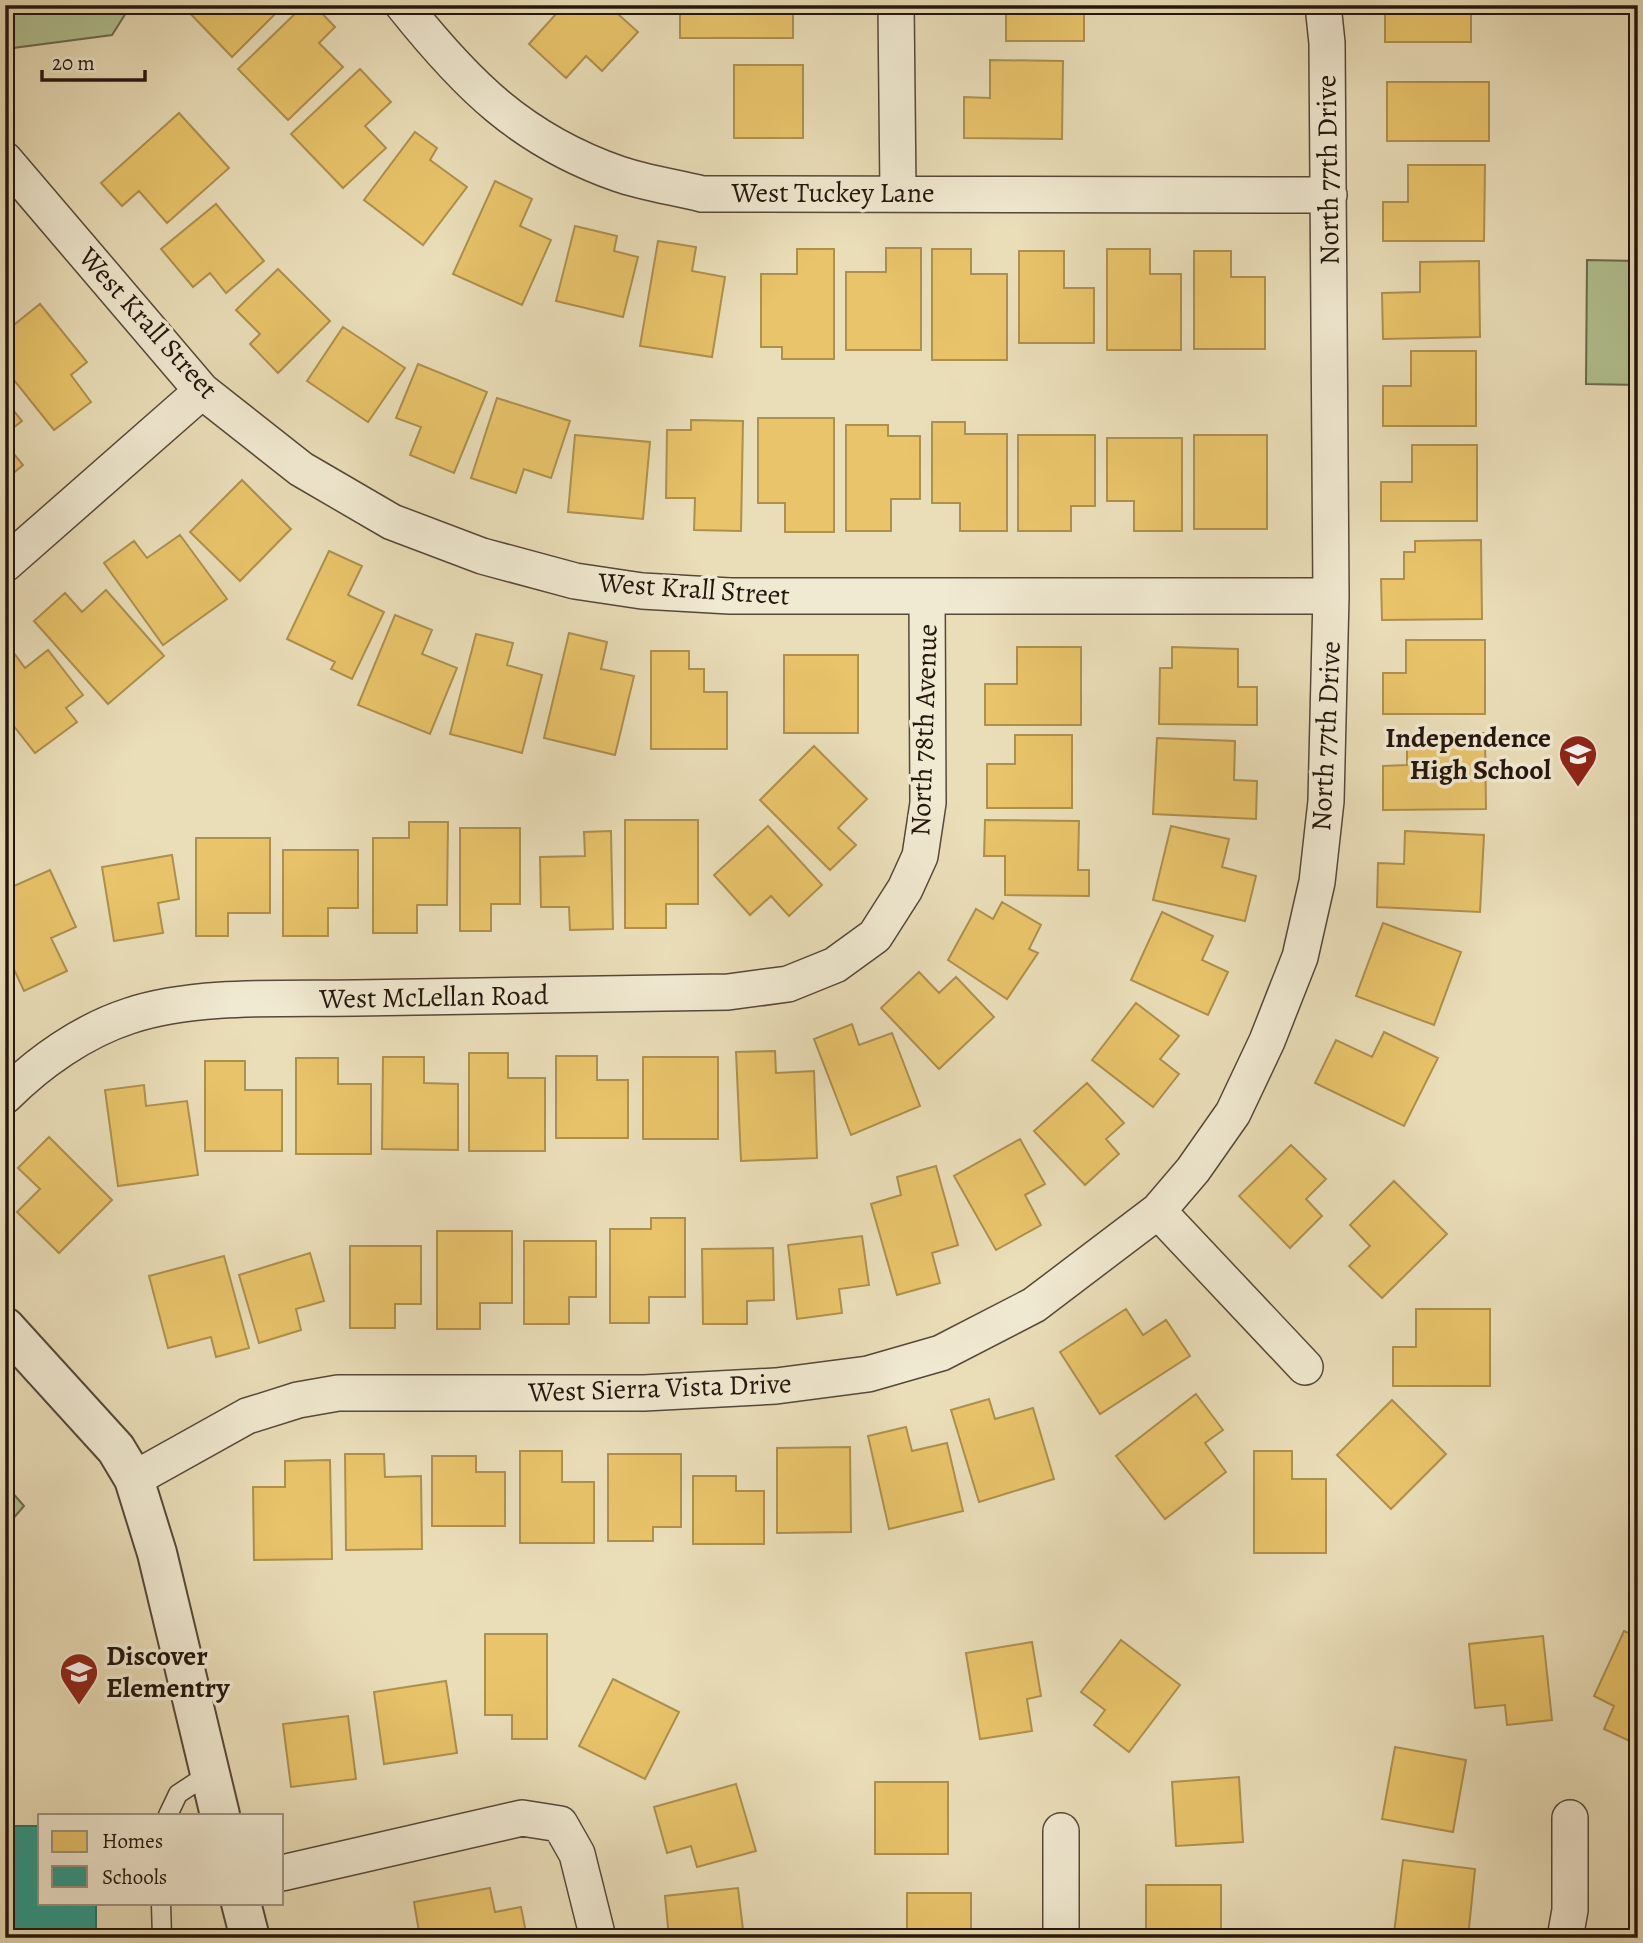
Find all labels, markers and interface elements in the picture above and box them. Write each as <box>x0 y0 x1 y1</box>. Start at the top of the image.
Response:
scale bar <box>42 38 145 82</box>
text: 20 m <box>52 49 95 77</box>
street label: North 77th Drive <box>1307 75 1349 265</box>
street label: West Tuckey Lane <box>730 174 935 212</box>
street label: West Krall Street <box>69 238 226 407</box>
street label: West Krall Street <box>596 563 791 615</box>
street label: North 78th Avenue <box>901 623 947 837</box>
street label: North 77th Drive <box>1302 640 1350 832</box>
place label: Independence High School <box>1385 719 1552 789</box>
school or university icon: Independence High School <box>1557 733 1599 788</box>
street label: West McLellan Road <box>318 976 550 1018</box>
street label: West Sierra Vista Drive <box>527 1364 792 1412</box>
place label: Discover Elementry <box>106 1637 230 1707</box>
school or university icon: Discover Elementry <box>58 1651 100 1706</box>
legend <box>38 1814 284 1904</box>
text: Homes <box>102 1827 163 1855</box>
text: Schools <box>102 1863 167 1891</box>

